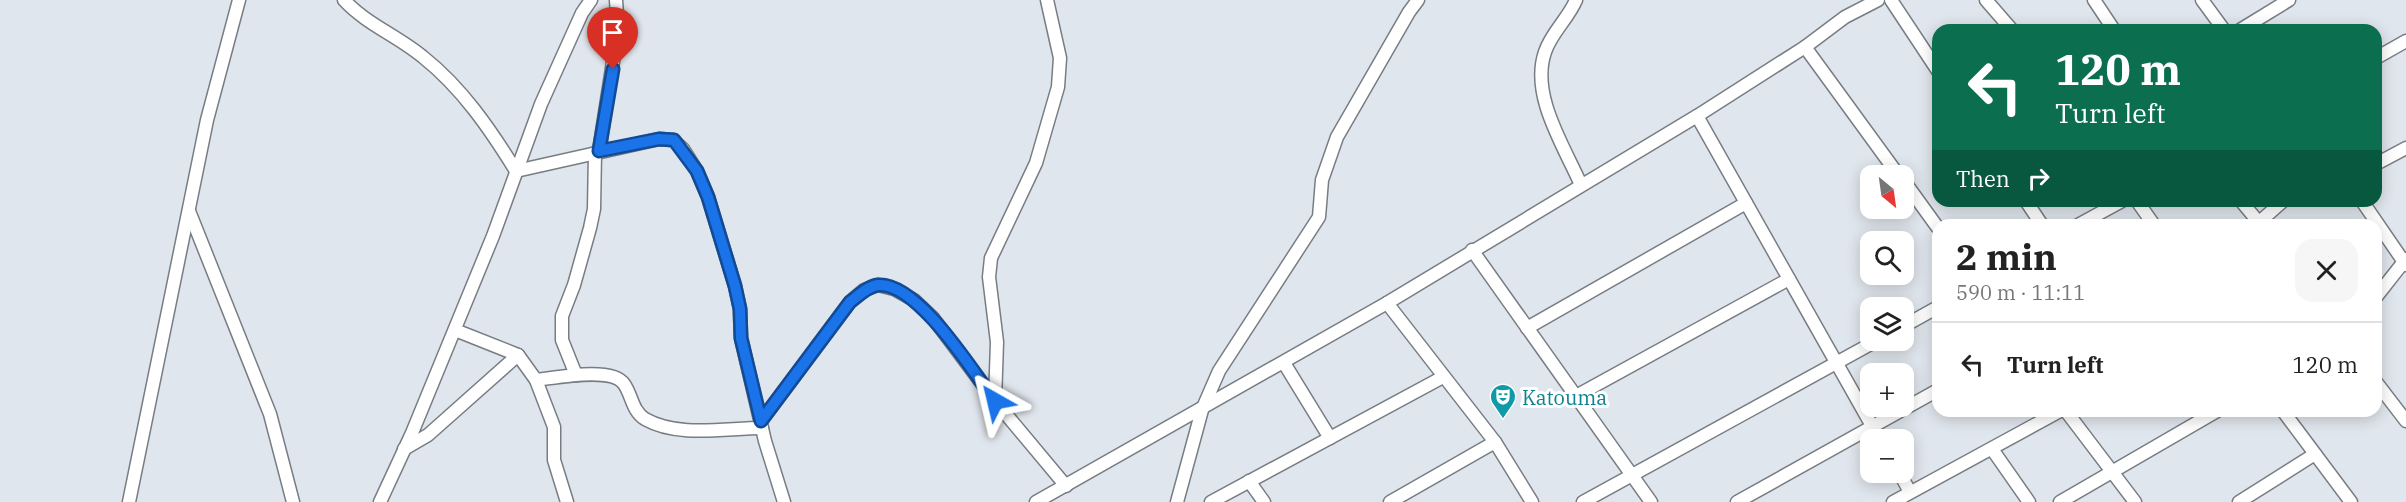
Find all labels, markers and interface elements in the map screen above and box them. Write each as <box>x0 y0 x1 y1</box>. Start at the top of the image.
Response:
pin <box>587 7 638 69</box>
icon: arrive <box>596 16 629 49</box>
text: 120 m <box>2055 42 2181 97</box>
icon: left <box>1956 48 2034 126</box>
text: Turn left <box>2055 95 2166 130</box>
icon: right <box>2022 162 2055 195</box>
text: Then <box>1956 164 2010 193</box>
north arrow <box>1860 165 1914 219</box>
map controls <box>1860 165 1914 483</box>
button: search <box>1860 231 1914 285</box>
text: 2 min <box>1956 233 2057 280</box>
button: close <box>2295 239 2358 302</box>
text: 590 m · 11:11 <box>1956 279 2085 306</box>
button: layers <box>1860 297 1914 351</box>
icon: left <box>1956 348 1989 381</box>
text: Turn left <box>2007 350 2103 379</box>
text: 120 m <box>2292 350 2358 379</box>
button: + <box>1860 363 1914 417</box>
position arrow <box>963 369 1027 433</box>
theatre icon: Katouma <box>1488 382 1518 420</box>
place label: Katouma <box>1522 384 1607 411</box>
button: − <box>1860 429 1914 483</box>

